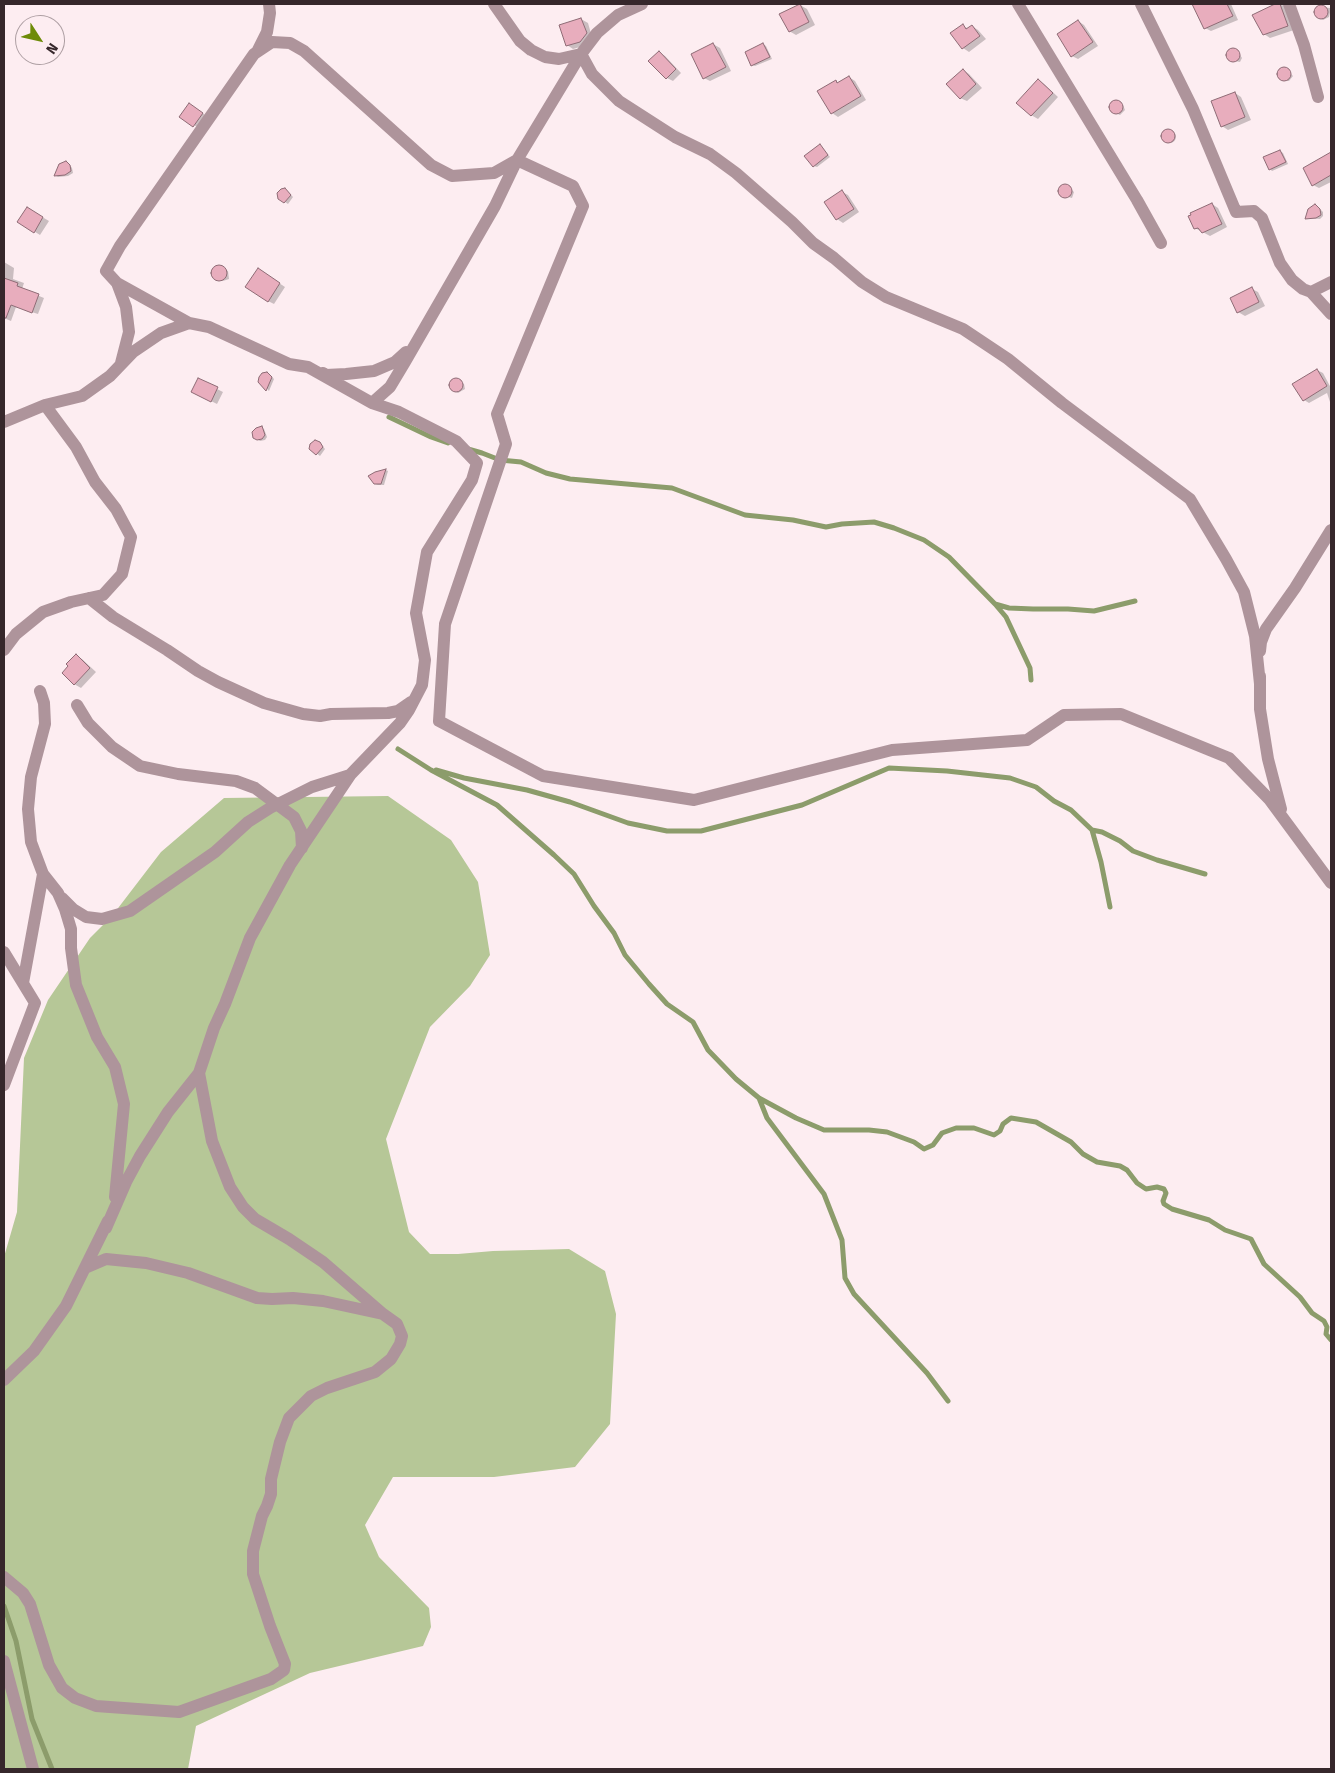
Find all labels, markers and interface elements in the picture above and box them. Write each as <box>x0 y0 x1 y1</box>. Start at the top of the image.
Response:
north arrow <box>15 15 65 65</box>
text: N <box>42 40 62 57</box>

